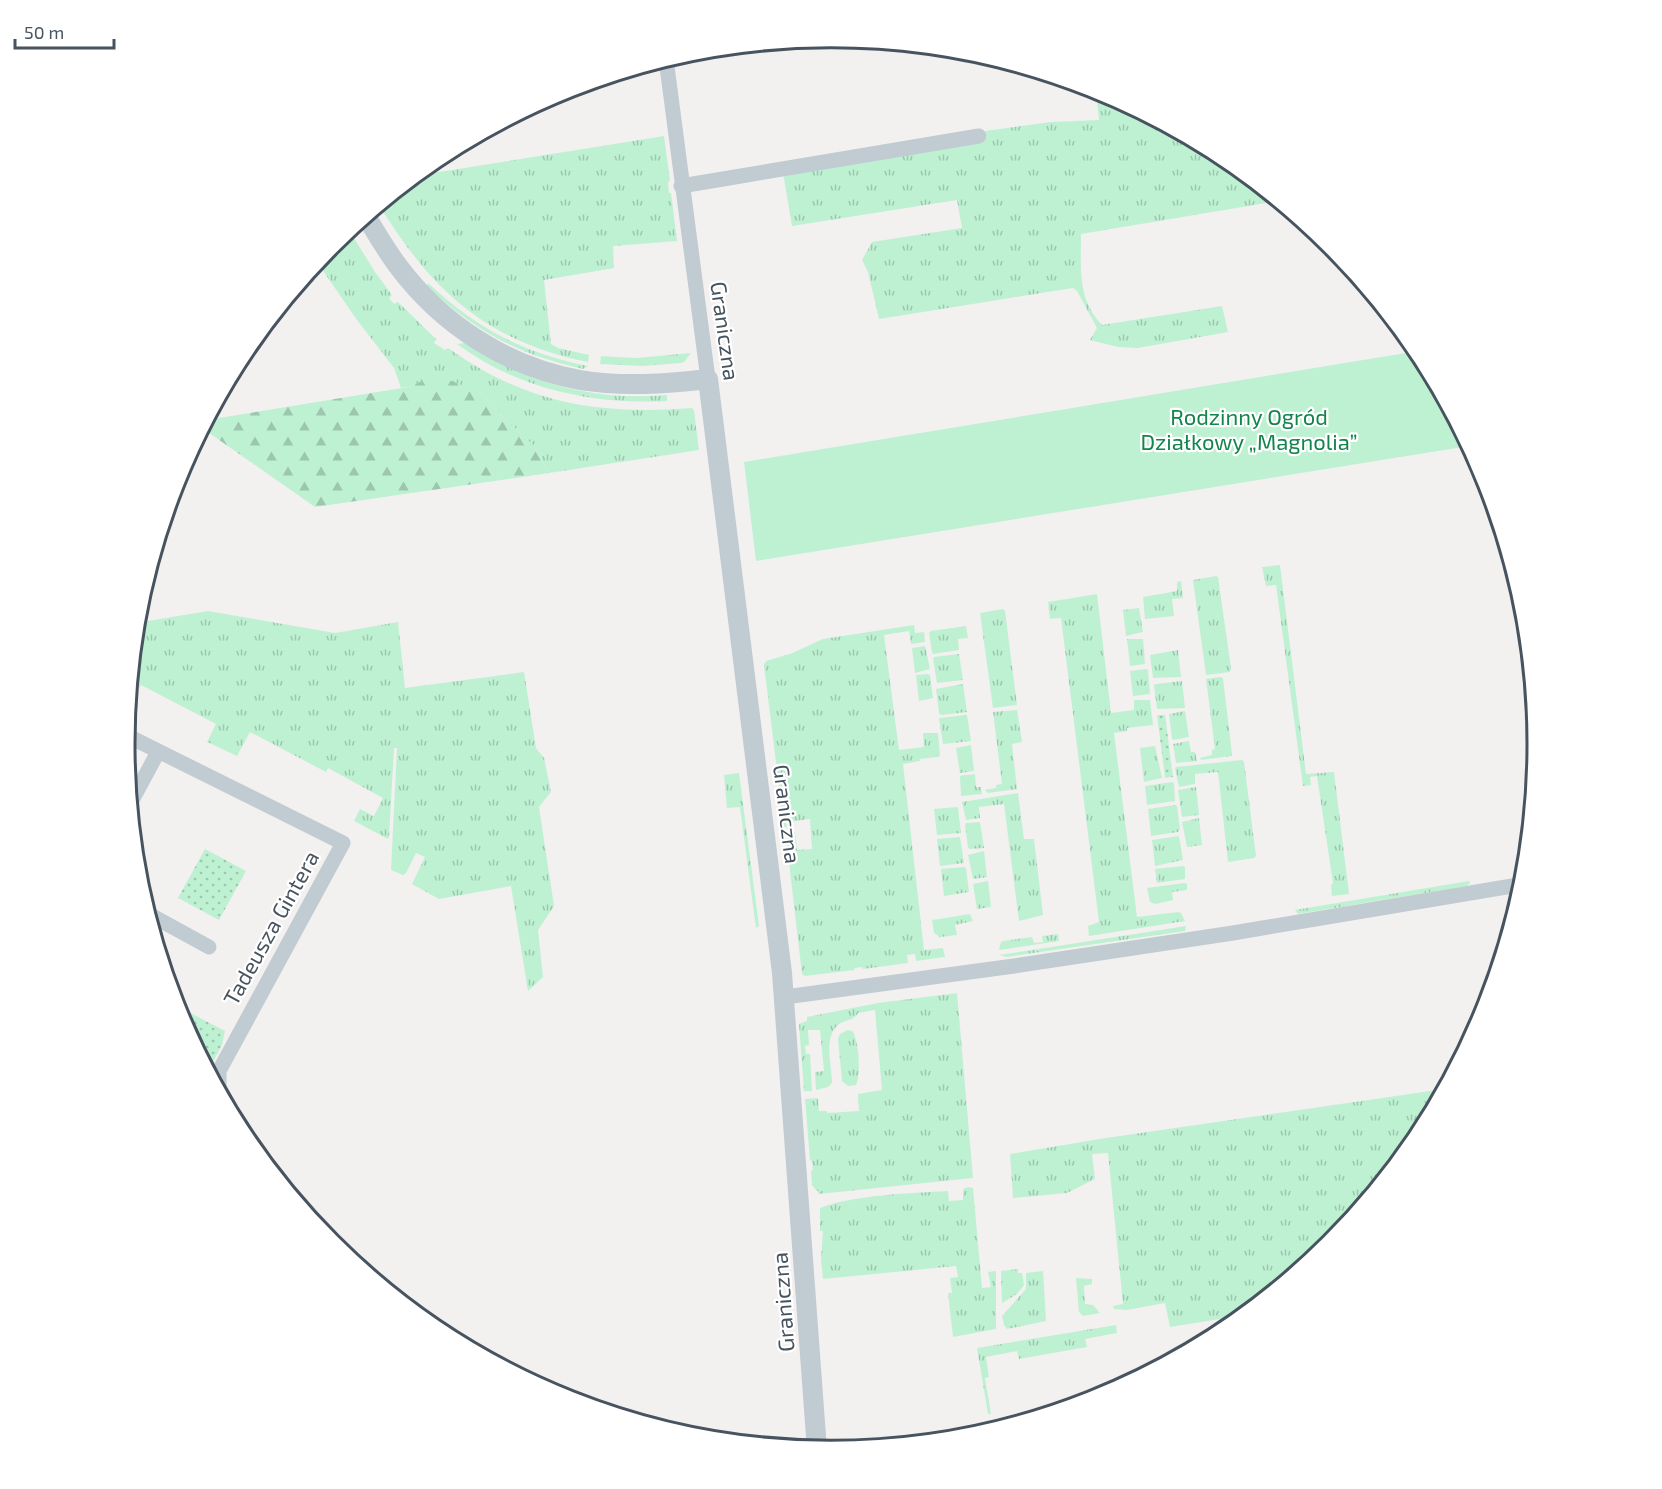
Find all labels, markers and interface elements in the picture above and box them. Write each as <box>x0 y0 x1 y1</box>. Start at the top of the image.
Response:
scale bar <box>15 12 114 50</box>
text: 50 m <box>24 21 64 43</box>
street label: Graniczna <box>706 280 746 382</box>
park label: Rodzinny Ogród Działkowy „Magnolia” <box>1140 403 1358 454</box>
street label: Graniczna <box>769 763 807 865</box>
street label: Tadeusza Gintera <box>217 846 323 1009</box>
street label: Graniczna <box>766 1251 798 1353</box>

